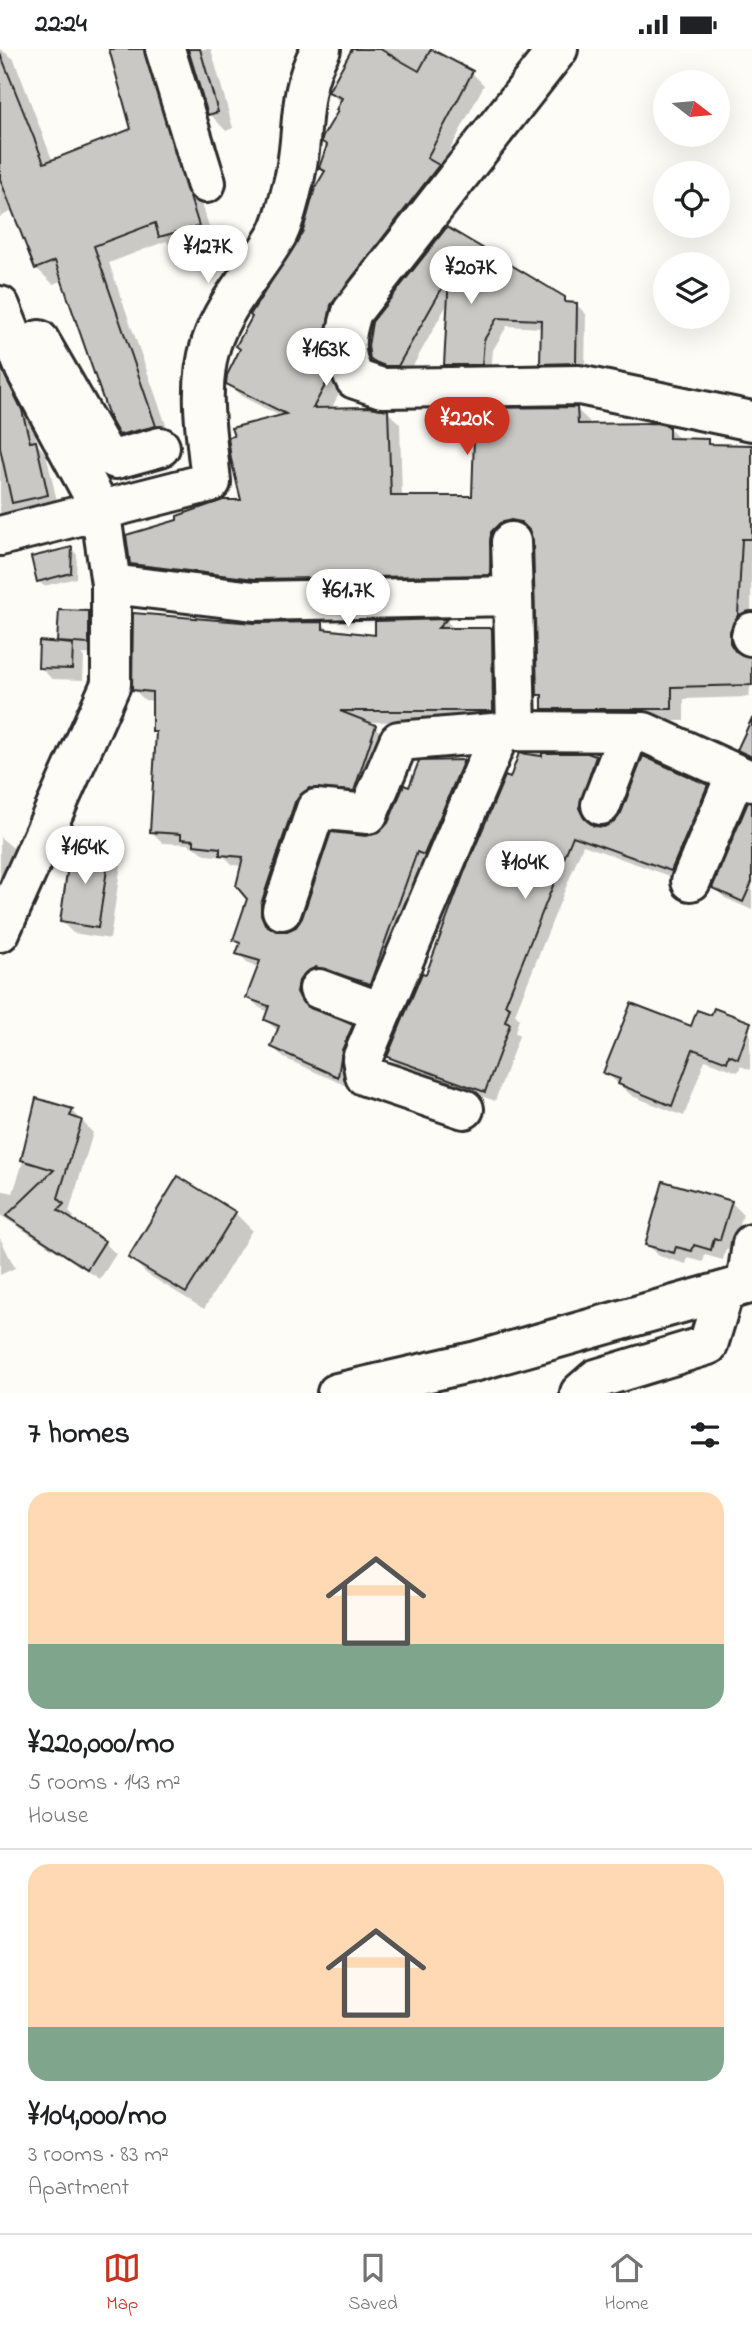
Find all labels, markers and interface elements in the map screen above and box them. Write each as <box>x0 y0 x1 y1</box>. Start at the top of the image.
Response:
text: 22:24 <box>35 6 87 44</box>
north arrow <box>653 70 730 147</box>
map controls <box>653 70 730 329</box>
button: locate <box>653 161 730 238</box>
pin: ¥127K <box>159 225 257 285</box>
text: ¥127K <box>184 231 232 264</box>
pin: ¥207K <box>422 247 520 306</box>
text: ¥207K <box>446 252 496 285</box>
button: layers <box>653 252 730 329</box>
pin: ¥163K <box>277 329 375 388</box>
text: ¥163K <box>302 334 350 367</box>
pin: ¥220K <box>418 397 516 457</box>
text: ¥220K <box>441 403 493 436</box>
pin: ¥61.7K <box>291 569 405 629</box>
text: ¥61.7K <box>322 575 374 608</box>
pin: ¥164K <box>36 827 134 886</box>
text: ¥164K <box>61 832 109 865</box>
pin: ¥104K <box>476 841 574 901</box>
text: ¥104K <box>502 847 548 880</box>
text: 7 homes <box>28 1413 130 1457</box>
icon: filters <box>686 1416 724 1454</box>
icon: home <box>313 1538 439 1664</box>
text: ¥220,000/mo <box>28 1723 175 1767</box>
text: 5 rooms · 143 m² <box>28 1767 181 1800</box>
text: House <box>28 1800 88 1833</box>
icon: home <box>313 1910 439 2036</box>
text: ¥104,000/mo <box>28 2095 167 2139</box>
text: 3 rooms · 83 m² <box>28 2139 169 2172</box>
text: Apartment <box>28 2172 129 2205</box>
tab: Map <box>103 2249 141 2318</box>
tab: Saved <box>348 2249 398 2318</box>
tab: Home <box>604 2249 649 2318</box>

